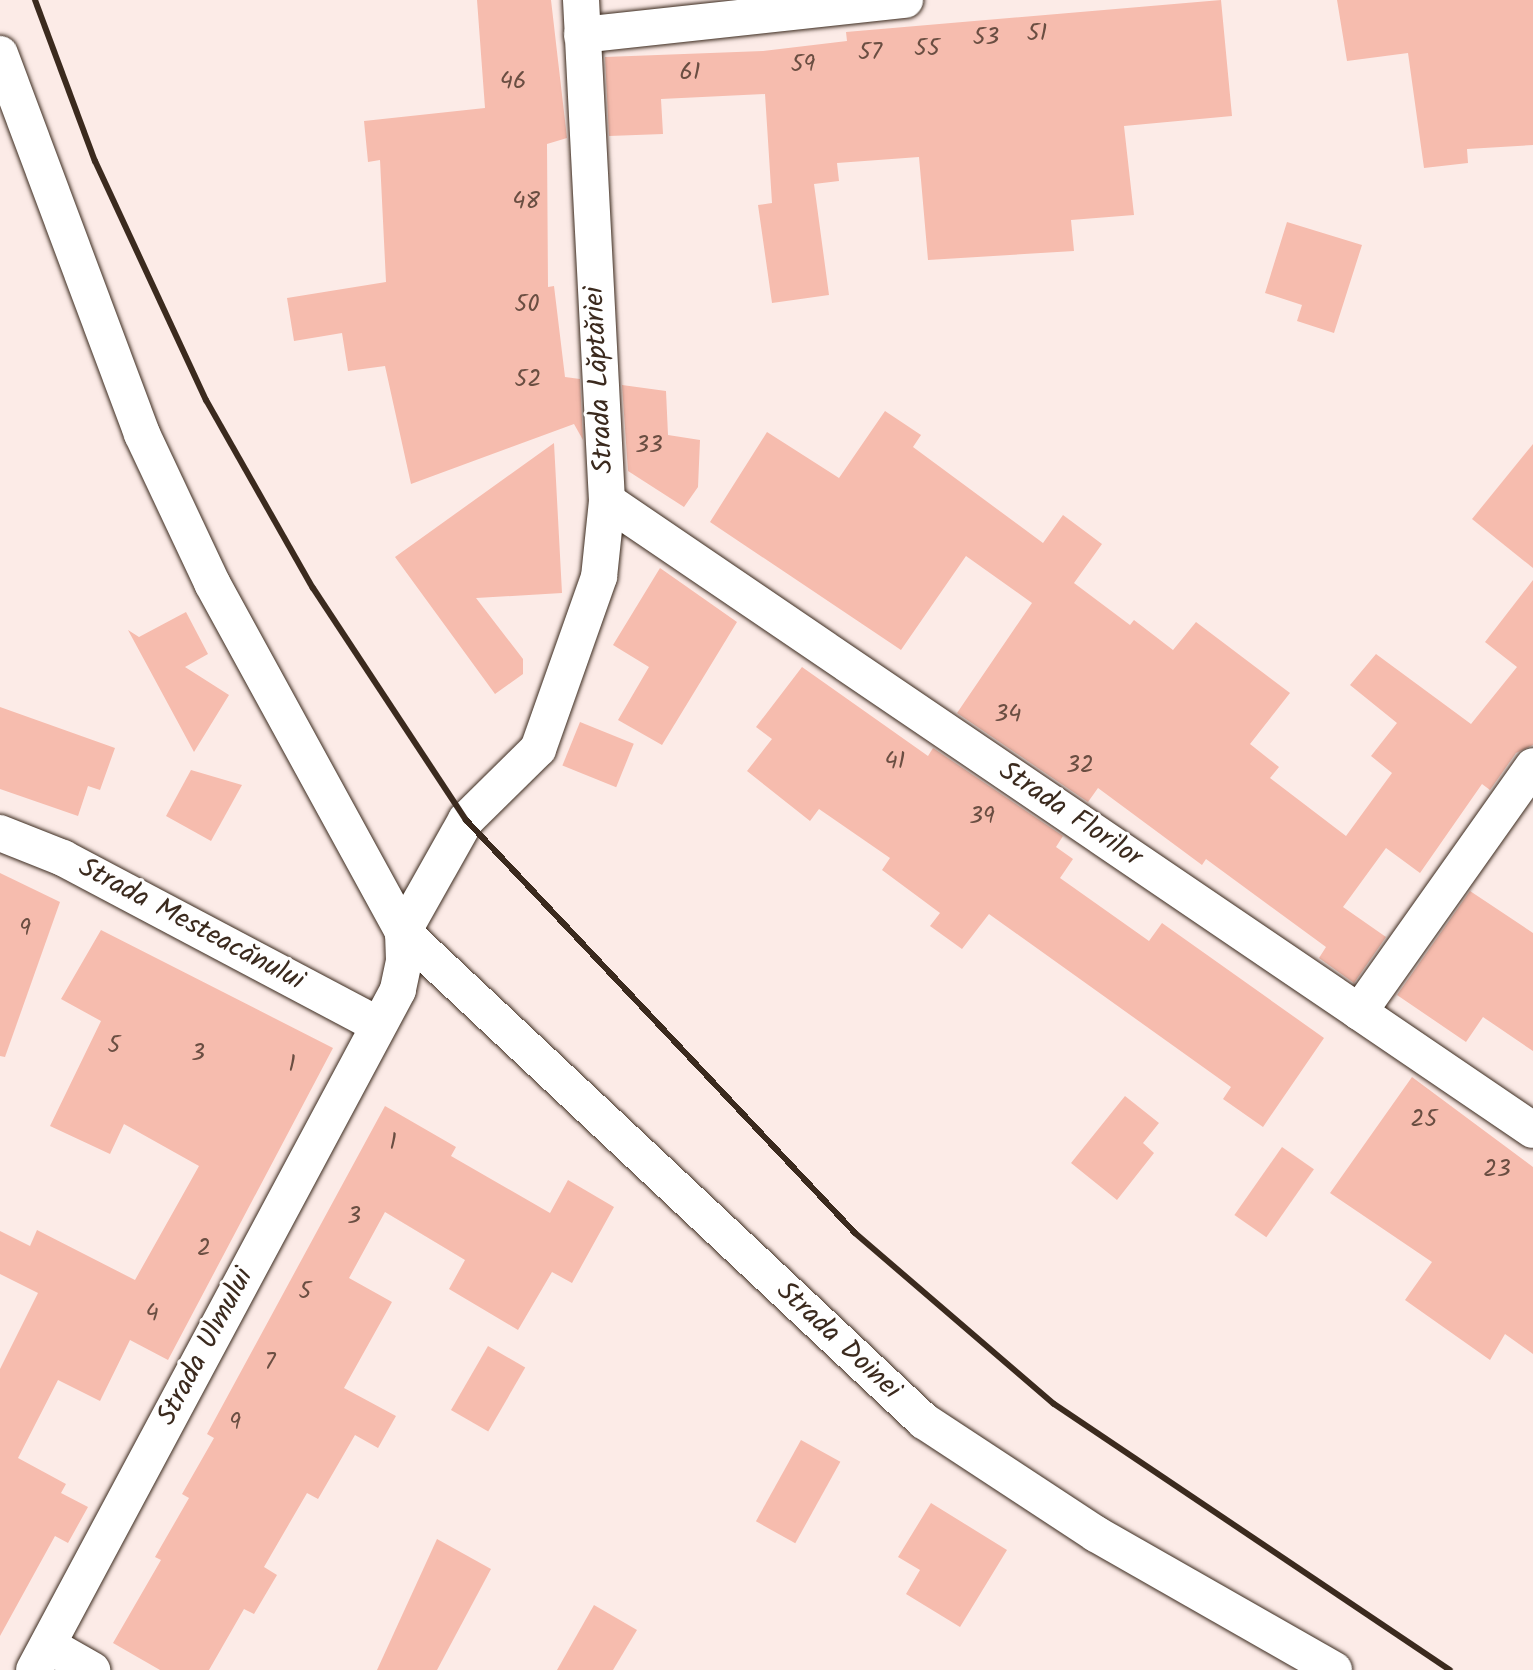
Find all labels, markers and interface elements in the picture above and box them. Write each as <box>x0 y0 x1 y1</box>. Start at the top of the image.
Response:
house number: 51 <box>1027 20 1047 48</box>
house number: 53 <box>973 24 999 52</box>
house number: 55 <box>914 35 940 63</box>
house number: 57 <box>858 39 882 67</box>
house number: 59 <box>791 51 815 79</box>
house number: 61 <box>680 59 700 87</box>
house number: 46 <box>500 68 526 96</box>
house number: 48 <box>512 188 540 216</box>
street label: Strada Lăptăriei <box>578 285 622 475</box>
house number: 50 <box>515 291 539 319</box>
house number: 52 <box>515 366 541 394</box>
house number: 33 <box>635 432 663 460</box>
house number: 34 <box>995 701 1021 729</box>
house number: 41 <box>885 748 905 776</box>
house number: 32 <box>1066 752 1094 780</box>
street label: Strada Florilor <box>992 755 1148 875</box>
house number: 39 <box>969 803 995 831</box>
street label: Strada Mesteacănului <box>72 851 310 999</box>
house number: 9 <box>19 915 31 943</box>
house number: 5 <box>108 1032 120 1060</box>
house number: 3 <box>191 1040 205 1068</box>
house number: 1 <box>288 1051 296 1079</box>
house number: 25 <box>1411 1106 1437 1134</box>
house number: 1 <box>389 1129 397 1157</box>
house number: 23 <box>1483 1156 1511 1184</box>
house number: 3 <box>347 1203 361 1231</box>
house number: 2 <box>197 1235 211 1263</box>
street label: Strada Ulmului <box>151 1263 261 1431</box>
street label: Strada Doinei <box>769 1275 907 1407</box>
house number: 5 <box>299 1278 311 1306</box>
house number: 4 <box>145 1300 159 1328</box>
house number: 7 <box>264 1349 276 1377</box>
house number: 9 <box>229 1409 241 1437</box>

